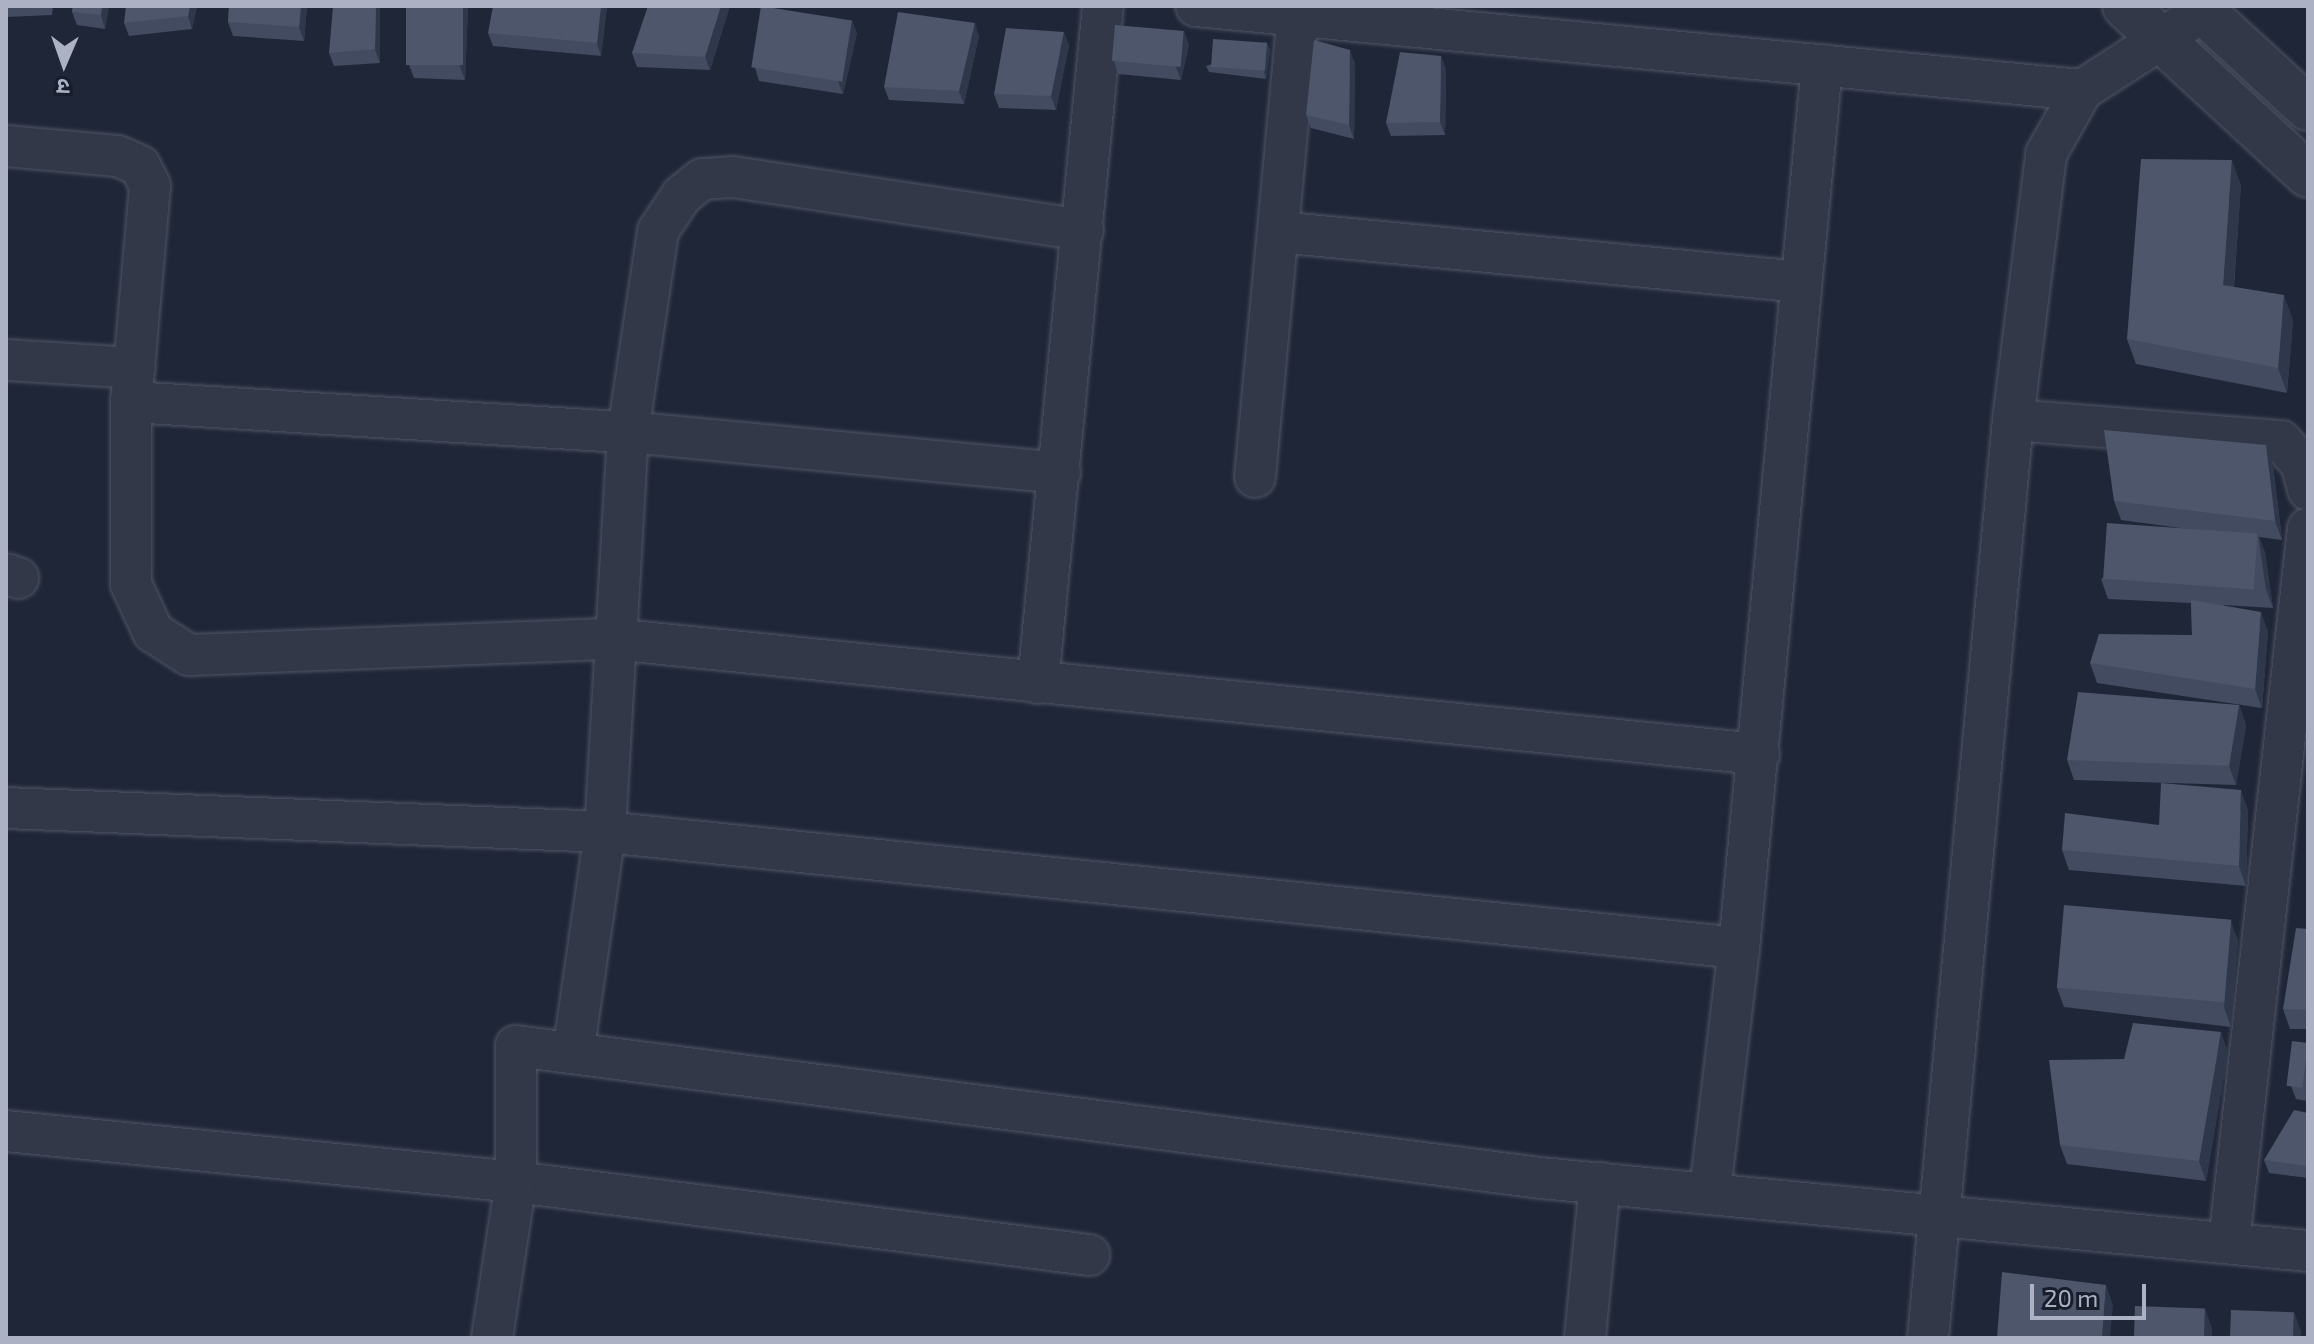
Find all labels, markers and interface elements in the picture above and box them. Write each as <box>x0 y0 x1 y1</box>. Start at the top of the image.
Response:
north arrow <box>24 24 104 104</box>
text: उ <box>56 75 70 101</box>
scale bar <box>2034 1268 2150 1318</box>
text: 20 m <box>2044 1283 2098 1312</box>

